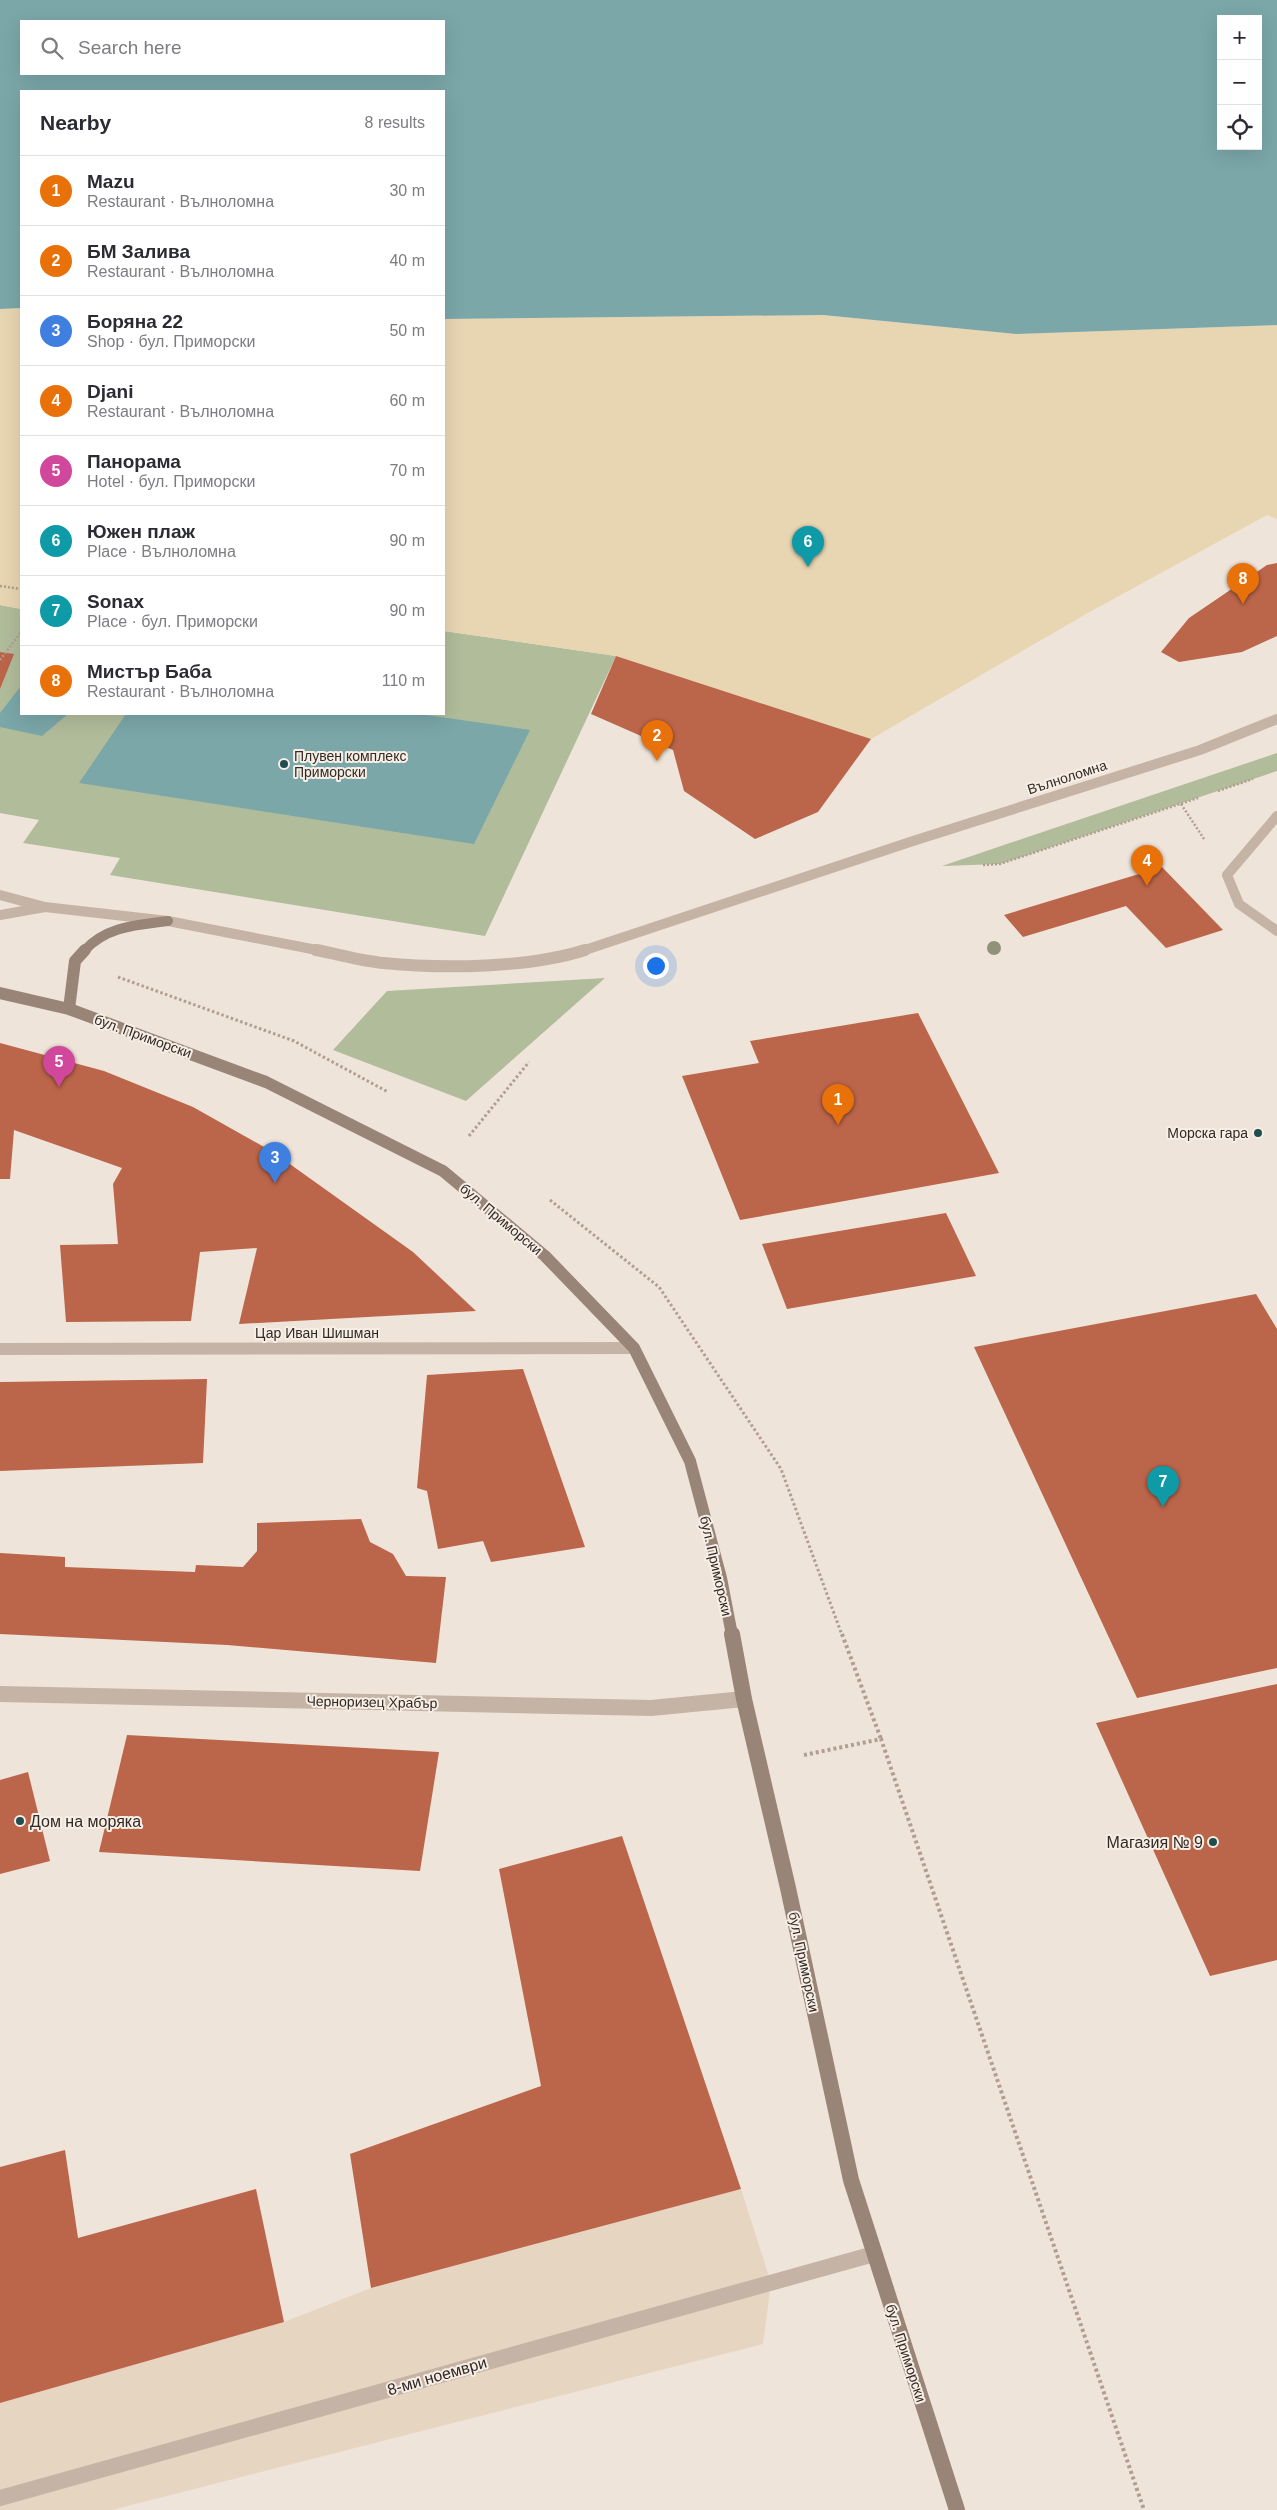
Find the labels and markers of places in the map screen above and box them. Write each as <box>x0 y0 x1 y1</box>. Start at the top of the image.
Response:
pin: 6 <box>792 526 824 567</box>
pin: 8 <box>1227 563 1259 604</box>
pin: 2 <box>641 720 673 761</box>
place label: Плувен комплекс Приморски <box>294 748 406 780</box>
marker: Плувен комплекс Приморски <box>278 758 290 770</box>
pin: 4 <box>1131 845 1163 886</box>
pin: 5 <box>43 1046 75 1087</box>
pin: 1 <box>822 1084 854 1125</box>
place label: Морска гара <box>1167 1125 1248 1141</box>
marker: Морска гара <box>1252 1127 1264 1139</box>
pin: 3 <box>259 1142 291 1183</box>
pin: 7 <box>1147 1466 1179 1507</box>
place label: Дом на моряка <box>30 1813 141 1830</box>
marker: Дом на моряка <box>14 1815 26 1827</box>
place label: Магазия № 9 <box>1107 1834 1203 1851</box>
marker: Магазия № 9 <box>1207 1836 1219 1848</box>

